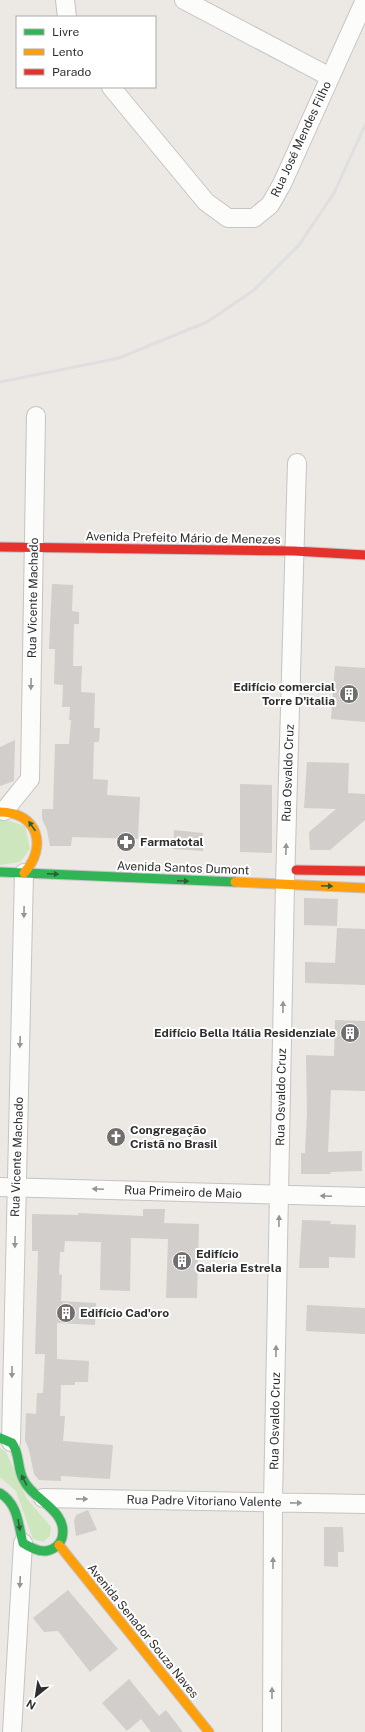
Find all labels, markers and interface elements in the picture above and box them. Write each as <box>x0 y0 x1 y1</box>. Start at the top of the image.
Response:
legend <box>16 16 156 88</box>
text: Livre <box>52 25 80 39</box>
text: Lento <box>52 45 84 59</box>
text: Parado <box>52 65 91 79</box>
street label: Rua José Mendes Filho <box>268 79 334 199</box>
street label: Avenida Prefeito Mário de Menezes <box>85 529 281 547</box>
street label: Rua Vicente Machado <box>25 537 41 658</box>
one-way arrow <box>28 678 34 691</box>
place label: Edifício comercial Torre D'italia <box>233 680 335 708</box>
building icon: Edifício comercial Torre D'italia <box>338 683 360 705</box>
street label: Rua Osvaldo Cruz <box>279 724 297 822</box>
one-way arrow <box>28 821 36 831</box>
pharmacy icon: Farmatotal <box>115 831 137 853</box>
place label: Farmatotal <box>140 835 204 849</box>
one-way arrow <box>283 842 289 855</box>
street label: Avenida Santos Dumont <box>117 859 250 877</box>
one-way arrow <box>47 871 59 878</box>
one-way arrow <box>177 877 189 884</box>
one-way arrow <box>321 883 334 889</box>
one-way arrow <box>21 906 27 919</box>
one-way arrow <box>279 1001 286 1013</box>
building icon: Edifício Bella Itália Residenziale <box>339 1022 361 1044</box>
place label: Edifício Bella Itália Residenziale <box>154 1026 336 1040</box>
one-way arrow <box>17 1036 23 1049</box>
street label: Rua Osvaldo Cruz <box>273 1048 289 1146</box>
street label: Rua Vicente Machado <box>8 1096 26 1217</box>
place label: Congregação Cristã no Brasil <box>130 1123 218 1151</box>
church icon: Congregação Cristã no Brasil <box>105 1126 127 1148</box>
street label: Rua Primeiro de Maio <box>124 1183 242 1201</box>
one-way arrow <box>92 1186 104 1193</box>
one-way arrow <box>320 1192 332 1199</box>
one-way arrow <box>275 1215 282 1227</box>
one-way arrow <box>12 1236 18 1249</box>
place label: Edifício Galeria Estrela <box>196 1247 282 1275</box>
building icon: Edifício Galeria Estrela <box>171 1250 193 1272</box>
building icon: Edifício Cad'oro <box>55 1302 77 1324</box>
place label: Edifício Cad'oro <box>80 1306 169 1320</box>
one-way arrow <box>273 1344 279 1357</box>
one-way arrow <box>9 1365 15 1378</box>
street label: Rua Osvaldo Cruz <box>267 1372 283 1470</box>
one-way arrow <box>21 1474 28 1486</box>
street label: Rua Padre Vitoriano Valente <box>126 1493 282 1509</box>
one-way arrow <box>76 1496 89 1502</box>
one-way arrow <box>290 1500 303 1506</box>
one-way arrow <box>16 1519 22 1531</box>
one-way arrow <box>270 1556 276 1569</box>
street label: Avenida Senador Souza Naves <box>85 1561 201 1701</box>
one-way arrow <box>17 1576 24 1588</box>
north arrow <box>16 1676 56 1716</box>
one-way arrow <box>269 1686 275 1699</box>
text: N <box>24 1697 38 1712</box>

